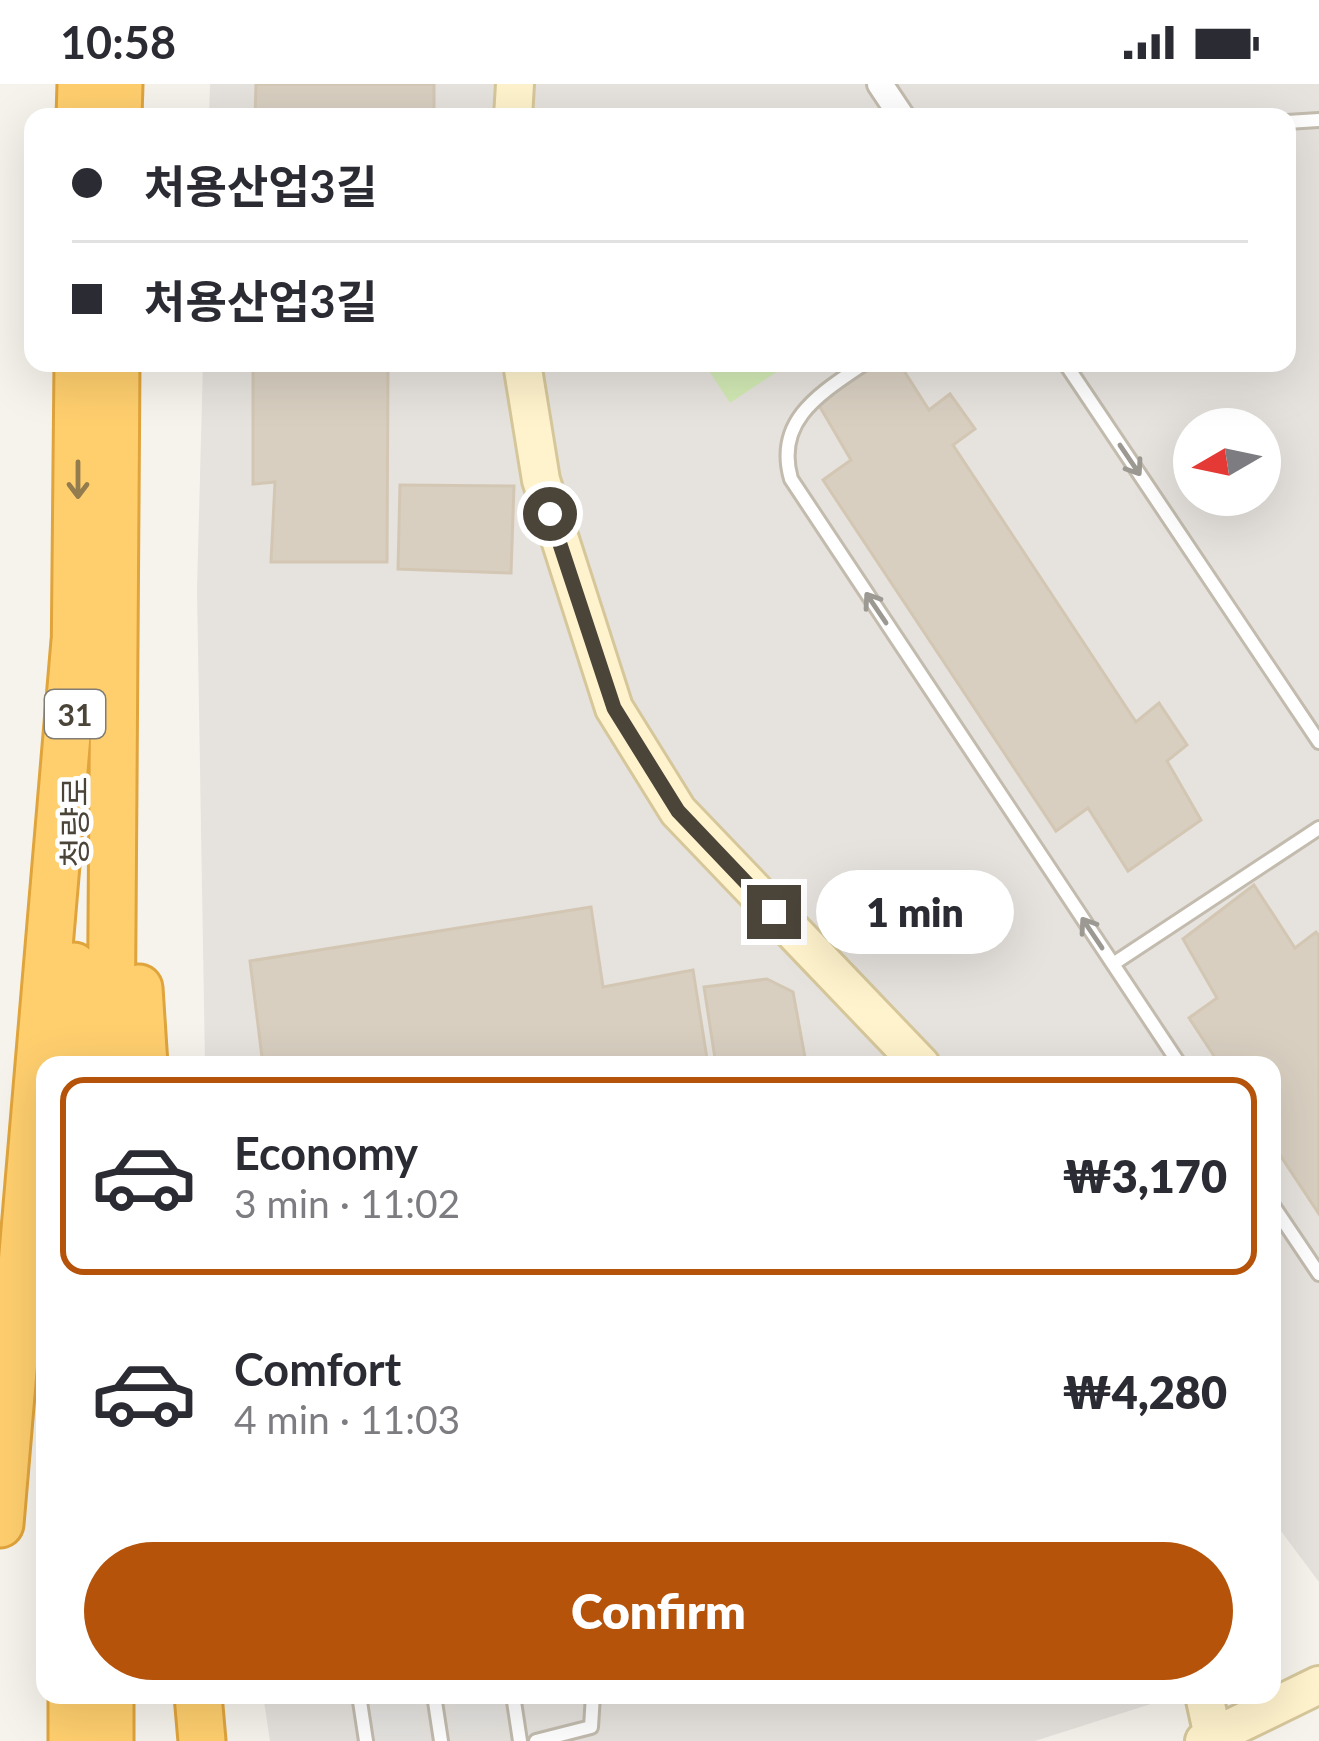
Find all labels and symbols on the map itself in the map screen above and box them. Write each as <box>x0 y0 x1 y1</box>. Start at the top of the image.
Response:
north arrow <box>1173 408 1281 516</box>
one-way arrow <box>1117 443 1142 477</box>
one-way arrow <box>67 460 89 499</box>
route start <box>523 487 577 541</box>
one-way arrow <box>864 591 889 625</box>
road number: 31 <box>45 690 105 738</box>
street label: 청량로 <box>54 776 94 868</box>
callout: 1 min <box>816 870 1014 954</box>
route end <box>747 885 801 939</box>
one-way arrow <box>1079 916 1104 950</box>

